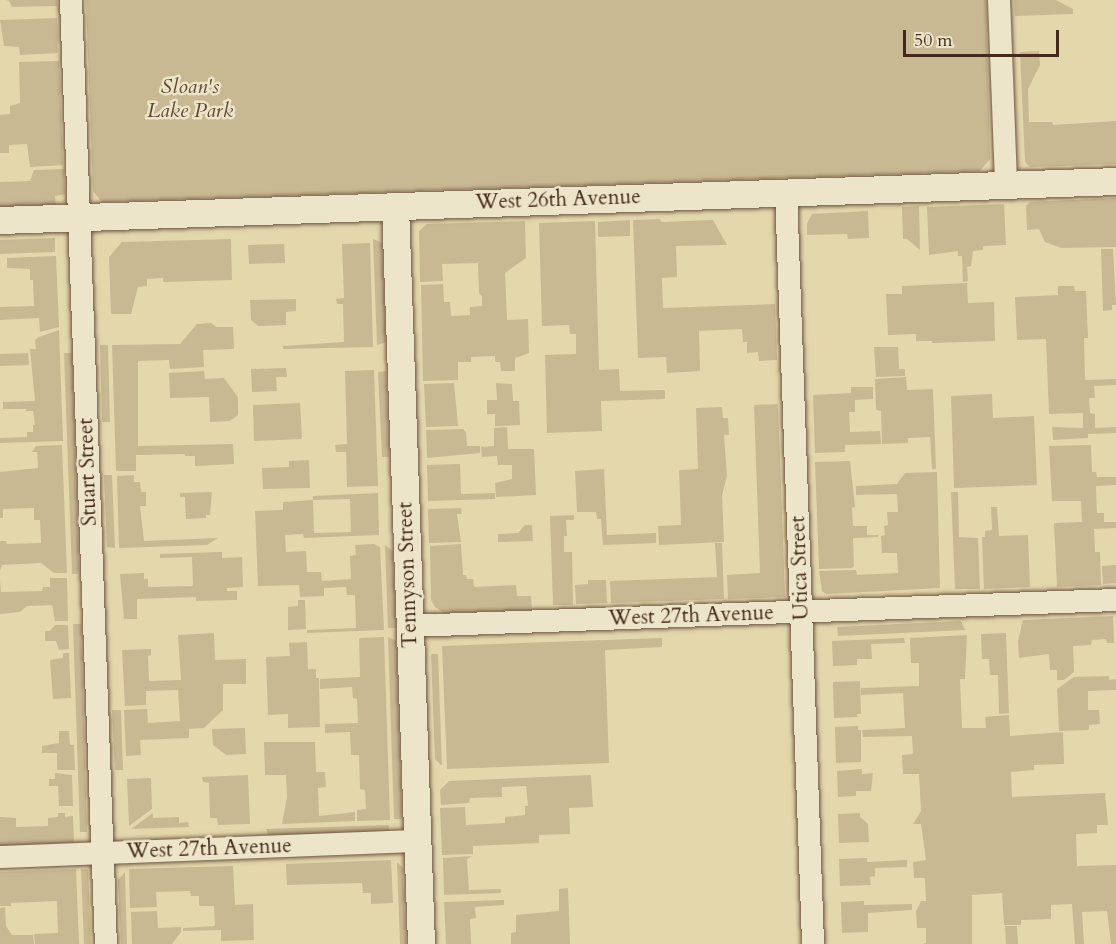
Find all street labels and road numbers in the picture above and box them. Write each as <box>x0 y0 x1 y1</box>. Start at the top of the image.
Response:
street label: West 26th Avenue <box>475 185 641 215</box>
street label: Stuart Street <box>74 417 102 527</box>
street label: Tennyson Street <box>393 501 423 649</box>
street label: Utica Street <box>786 515 814 621</box>
street label: West 27th Avenue <box>608 601 774 631</box>
street label: West 27th Avenue <box>126 834 292 864</box>

